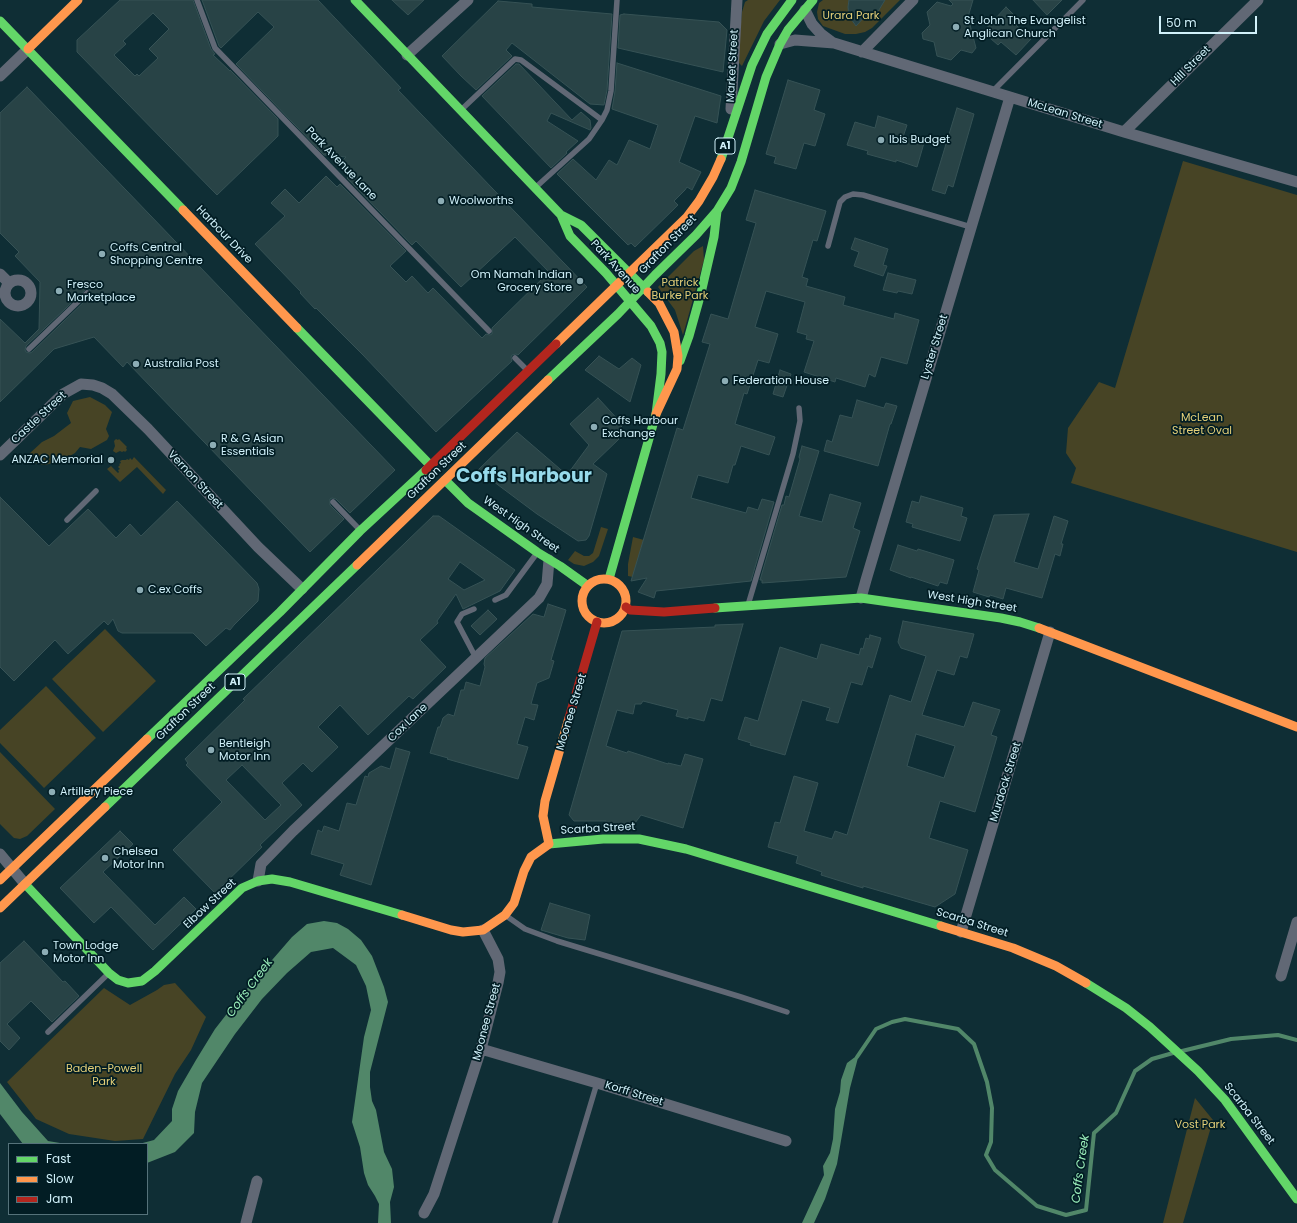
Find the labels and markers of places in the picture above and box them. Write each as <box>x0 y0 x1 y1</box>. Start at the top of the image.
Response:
place label: St John The Evangelist Anglican Church <box>964 14 1086 40</box>
marker: St John The Evangelist Anglican Church <box>951 22 961 32</box>
place label: Ibis Budget <box>889 133 950 147</box>
marker: Ibis Budget <box>876 135 886 145</box>
place label: Woolworths <box>449 194 513 208</box>
marker: Woolworths <box>436 196 446 206</box>
place label: Coffs Central Shopping Centre <box>110 241 203 267</box>
marker: Coffs Central Shopping Centre <box>97 249 107 259</box>
place label: Om Namah Indian Grocery Store <box>471 268 572 294</box>
marker: Om Namah Indian Grocery Store <box>575 276 585 286</box>
place label: Fresco Marketplace <box>67 278 136 304</box>
marker: Fresco Marketplace <box>54 286 64 296</box>
place label: Australia Post <box>144 357 219 371</box>
marker: Australia Post <box>131 359 141 369</box>
place label: Federation House <box>733 374 829 388</box>
marker: Federation House <box>720 376 730 386</box>
place label: Coffs Harbour Exchange <box>602 414 678 440</box>
marker: Coffs Harbour Exchange <box>589 422 599 432</box>
place label: R & G Asian Essentials <box>221 432 284 458</box>
marker: R & G Asian Essentials <box>208 440 218 450</box>
place label: ANZAC Memorial <box>11 453 103 467</box>
marker: ANZAC Memorial <box>106 455 116 465</box>
place label: C.ex Coffs <box>148 583 202 597</box>
marker: C.ex Coffs <box>135 585 145 595</box>
place label: Bentleigh Motor Inn <box>219 737 270 763</box>
marker: Bentleigh Motor Inn <box>206 745 216 755</box>
place label: Artillery Piece <box>60 785 133 799</box>
marker: Artillery Piece <box>47 787 57 797</box>
place label: Chelsea Motor Inn <box>113 845 164 871</box>
marker: Chelsea Motor Inn <box>100 853 110 863</box>
place label: Town Lodge Motor Inn <box>53 939 118 965</box>
marker: Town Lodge Motor Inn <box>40 947 50 957</box>

